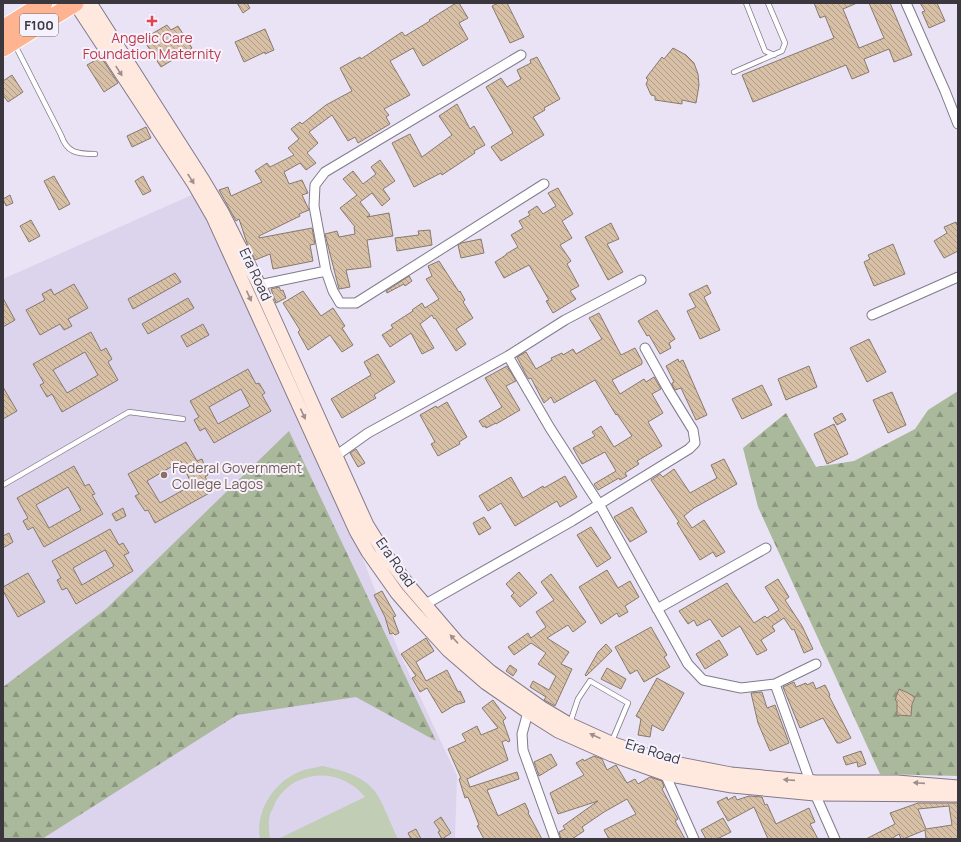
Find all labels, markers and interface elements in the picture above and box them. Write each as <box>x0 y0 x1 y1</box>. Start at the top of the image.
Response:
road number: F100 <box>20 14 58 36</box>
marker: Angelic Care Foundation Maternity <box>146 15 158 27</box>
place label: Angelic Care Foundation Maternity <box>83 28 222 63</box>
one-way arrow <box>116 65 123 77</box>
one-way arrow <box>187 174 195 185</box>
street label: Era Road <box>235 244 277 304</box>
one-way arrow <box>246 290 252 301</box>
one-way arrow <box>300 408 306 419</box>
place label: Federal Government College Lagos <box>172 458 302 493</box>
marker: Federal Government College Lagos <box>159 470 169 480</box>
street label: Era Road <box>372 533 420 591</box>
one-way arrow <box>450 634 459 644</box>
one-way arrow <box>590 733 601 739</box>
street label: Era Road <box>623 734 683 768</box>
one-way arrow <box>783 777 795 784</box>
one-way arrow <box>913 780 925 787</box>

